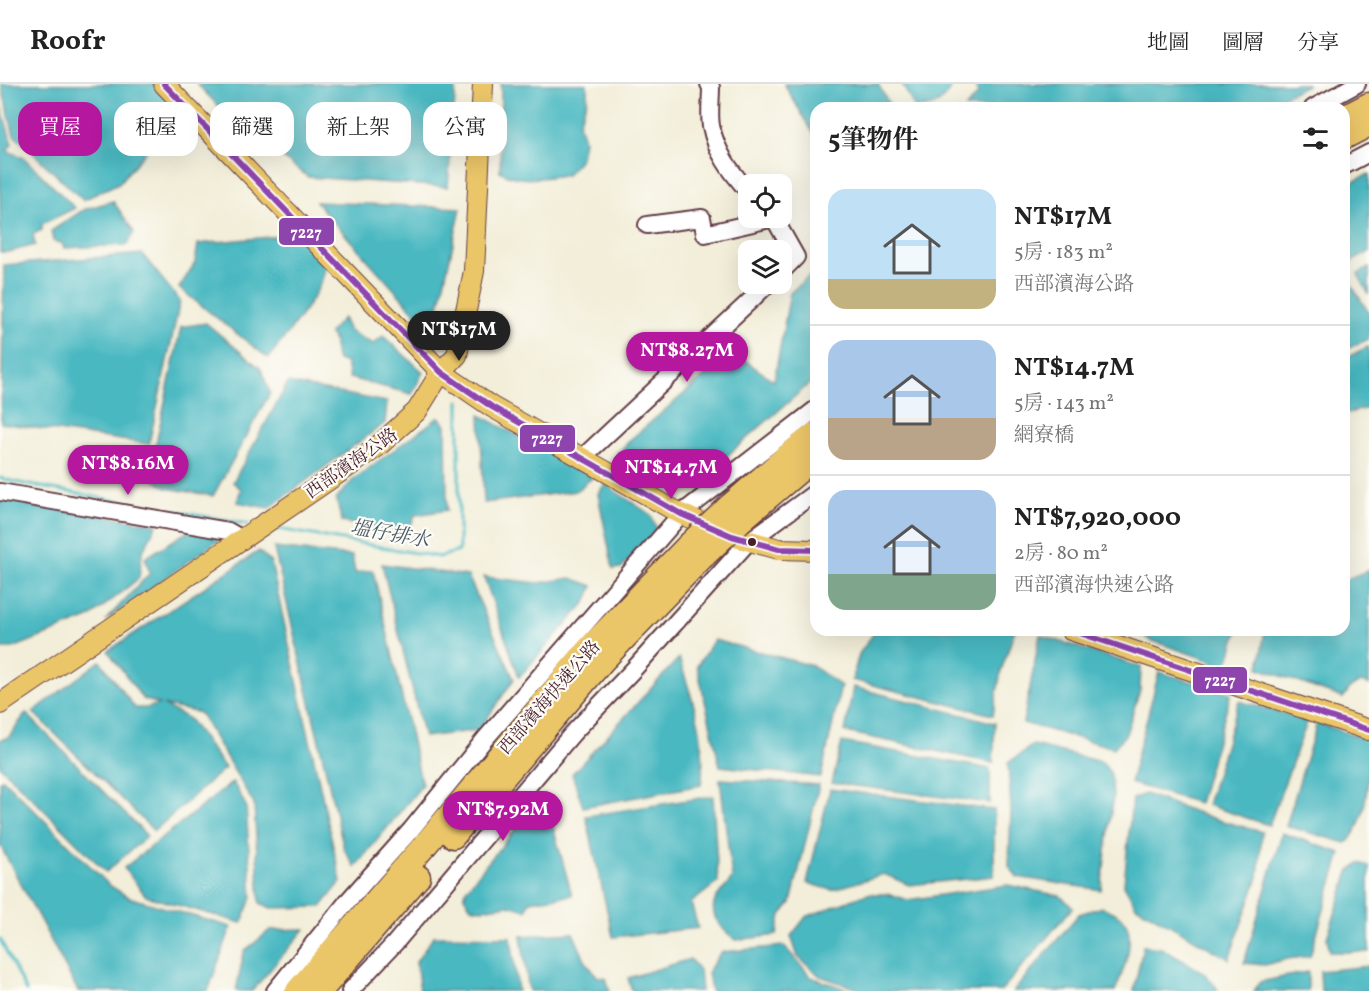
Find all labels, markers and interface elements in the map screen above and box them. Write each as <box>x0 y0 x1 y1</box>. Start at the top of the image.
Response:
text: Roofr <box>30 22 105 61</box>
text: 地圖 <box>1147 29 1189 58</box>
text: 圖層 <box>1222 29 1264 58</box>
text: 分享 <box>1297 29 1339 58</box>
chip: 買屋 <box>18 102 102 156</box>
chip: 租屋 <box>114 102 198 156</box>
chip: 篩選 <box>210 102 294 156</box>
chip: 新上架 <box>306 102 411 156</box>
chip: 公寓 <box>423 102 507 156</box>
icon: filters <box>1299 122 1332 155</box>
text: 5筆物件 <box>828 123 919 159</box>
map controls <box>738 174 792 294</box>
button: locate <box>738 174 792 228</box>
text: NT$17M <box>1014 199 1112 235</box>
icon: home <box>876 213 948 285</box>
line badge: 7227 <box>278 217 335 246</box>
text: 7227 <box>290 223 322 245</box>
text: 5房 · 183 m² <box>1014 239 1113 267</box>
button: layers <box>738 240 792 294</box>
text: 西部濱海公路 <box>1014 271 1134 299</box>
pin: NT$17M <box>410 311 508 362</box>
text: NT$17M <box>421 316 497 344</box>
pin: NT$8.27M <box>625 332 749 383</box>
text: NT$8.27M <box>640 337 734 365</box>
text: NT$14.7M <box>1014 350 1134 386</box>
icon: home <box>876 364 948 436</box>
text: 5房 · 143 m² <box>1014 390 1114 418</box>
text: 網寮橋 <box>1014 422 1074 450</box>
street label: 西部濱海公路 <box>300 423 403 505</box>
line badge: 7227 <box>519 424 576 453</box>
text: 7227 <box>531 429 563 451</box>
pin: NT$8.16M <box>66 445 190 496</box>
pin: NT$14.7M <box>609 449 733 500</box>
text: NT$8.16M <box>81 450 175 478</box>
text: NT$14.7M <box>625 454 717 482</box>
text: NT$7,920,000 <box>1014 500 1181 536</box>
water label: 塭仔排水 <box>348 514 433 556</box>
icon: home <box>876 514 948 586</box>
unlabelled marker <box>746 536 758 548</box>
text: 2房 · 80 m² <box>1014 540 1108 568</box>
text: 西部濱海快速公路 <box>1014 572 1174 600</box>
street label: 西部濱海快速公路 <box>493 635 607 761</box>
line badge: 7227 <box>1192 666 1248 694</box>
text: 7227 <box>1204 671 1236 693</box>
pin: NT$7.92M <box>441 791 565 842</box>
text: NT$7.92M <box>457 796 549 824</box>

